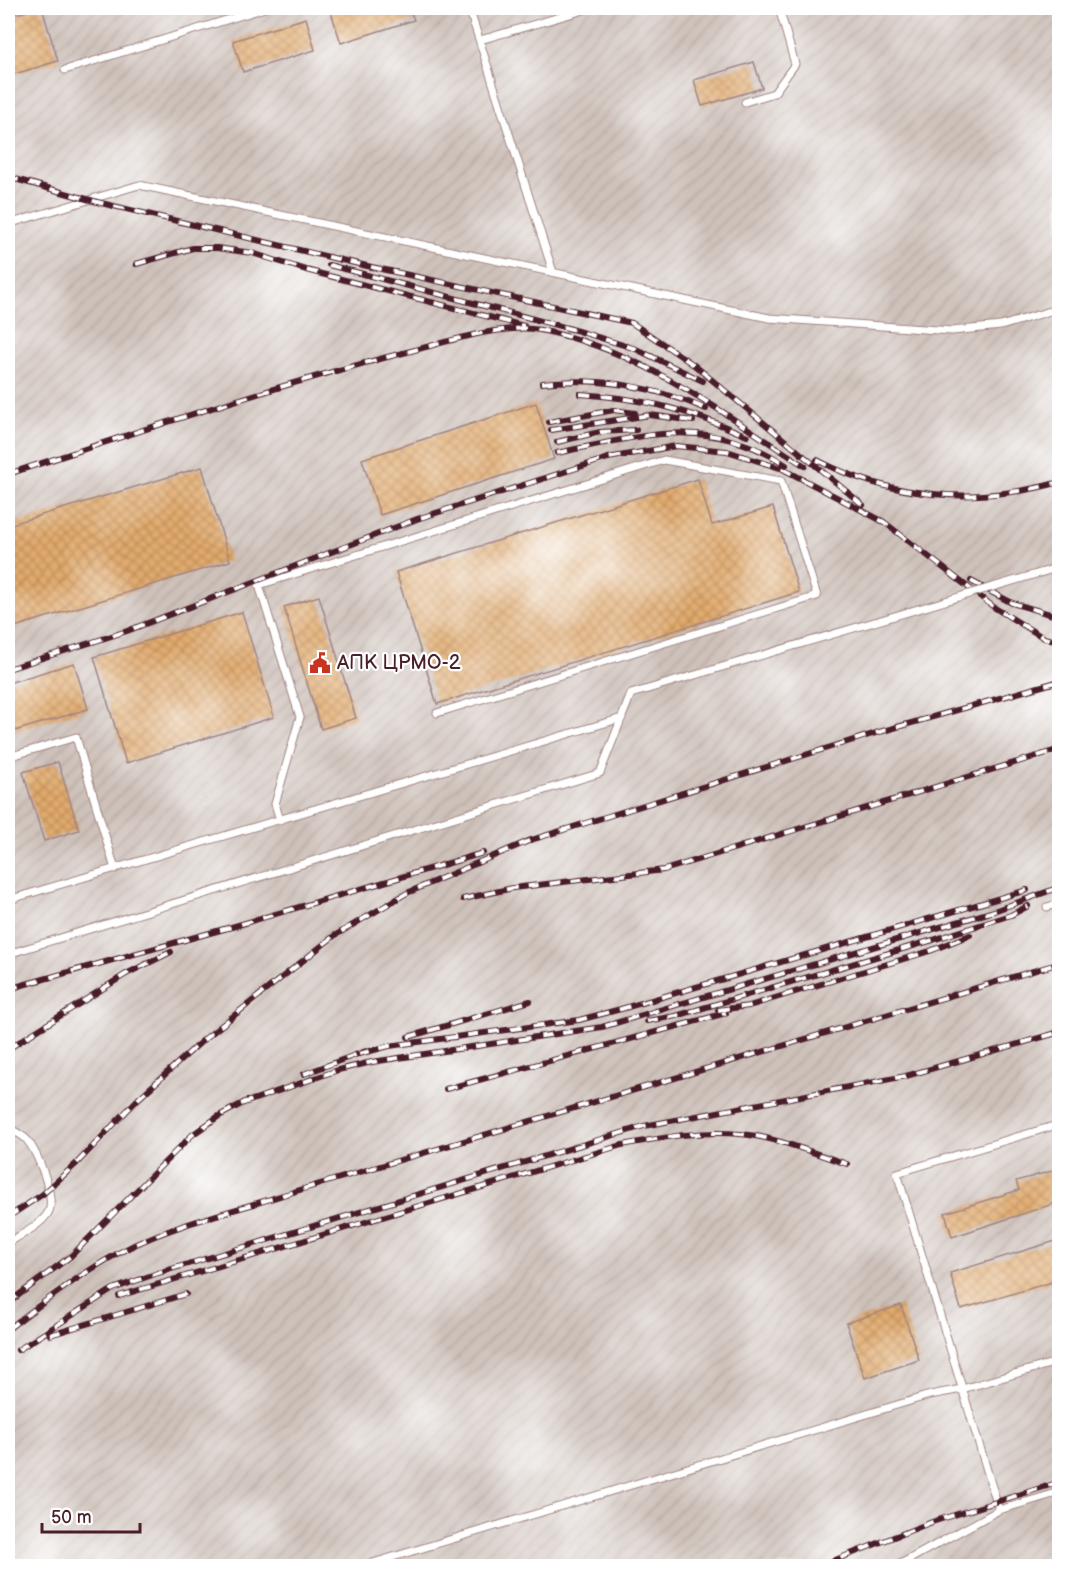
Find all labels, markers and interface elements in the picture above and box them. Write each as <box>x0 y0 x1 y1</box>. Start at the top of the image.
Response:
public building icon: АПК ЦРМО-2 <box>308 651 332 675</box>
place label: АПК ЦРМО-2 <box>336 651 461 675</box>
scale bar <box>42 1496 140 1534</box>
text: 50 m <box>51 1507 92 1528</box>

